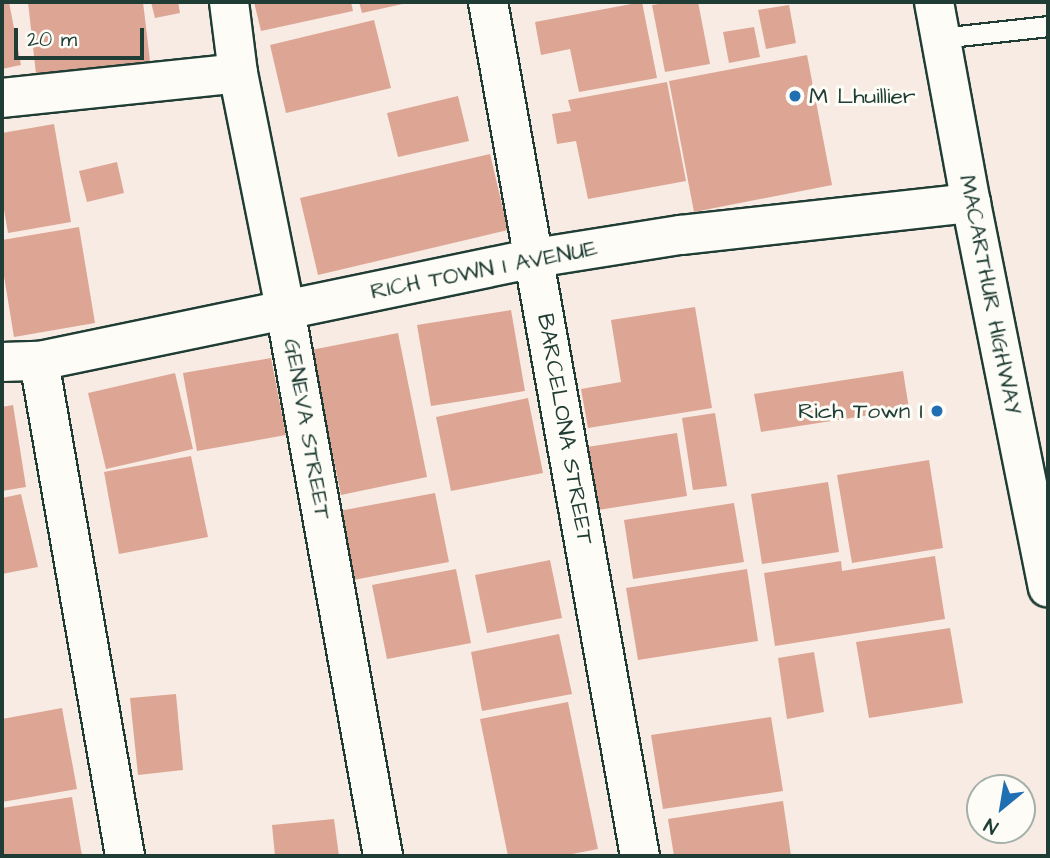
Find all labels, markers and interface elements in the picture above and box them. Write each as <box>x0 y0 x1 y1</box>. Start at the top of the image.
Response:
scale bar <box>18 14 147 58</box>
text: 20 m <box>27 25 77 54</box>
place label: M Lhuillier <box>809 82 916 110</box>
marker: M Lhuillier <box>787 88 803 104</box>
street label: MACARTHUR HIGHWAY <box>953 173 1027 417</box>
street label: RICH TOWN I AVENUE <box>368 234 600 306</box>
street label: BARCELONA STREET <box>531 311 599 547</box>
street label: GENEVA STREET <box>278 336 336 522</box>
place label: Rich Town I <box>798 397 923 425</box>
marker: Rich Town I <box>929 403 945 419</box>
north arrow <box>966 774 1036 844</box>
text: N <box>979 811 1003 841</box>

